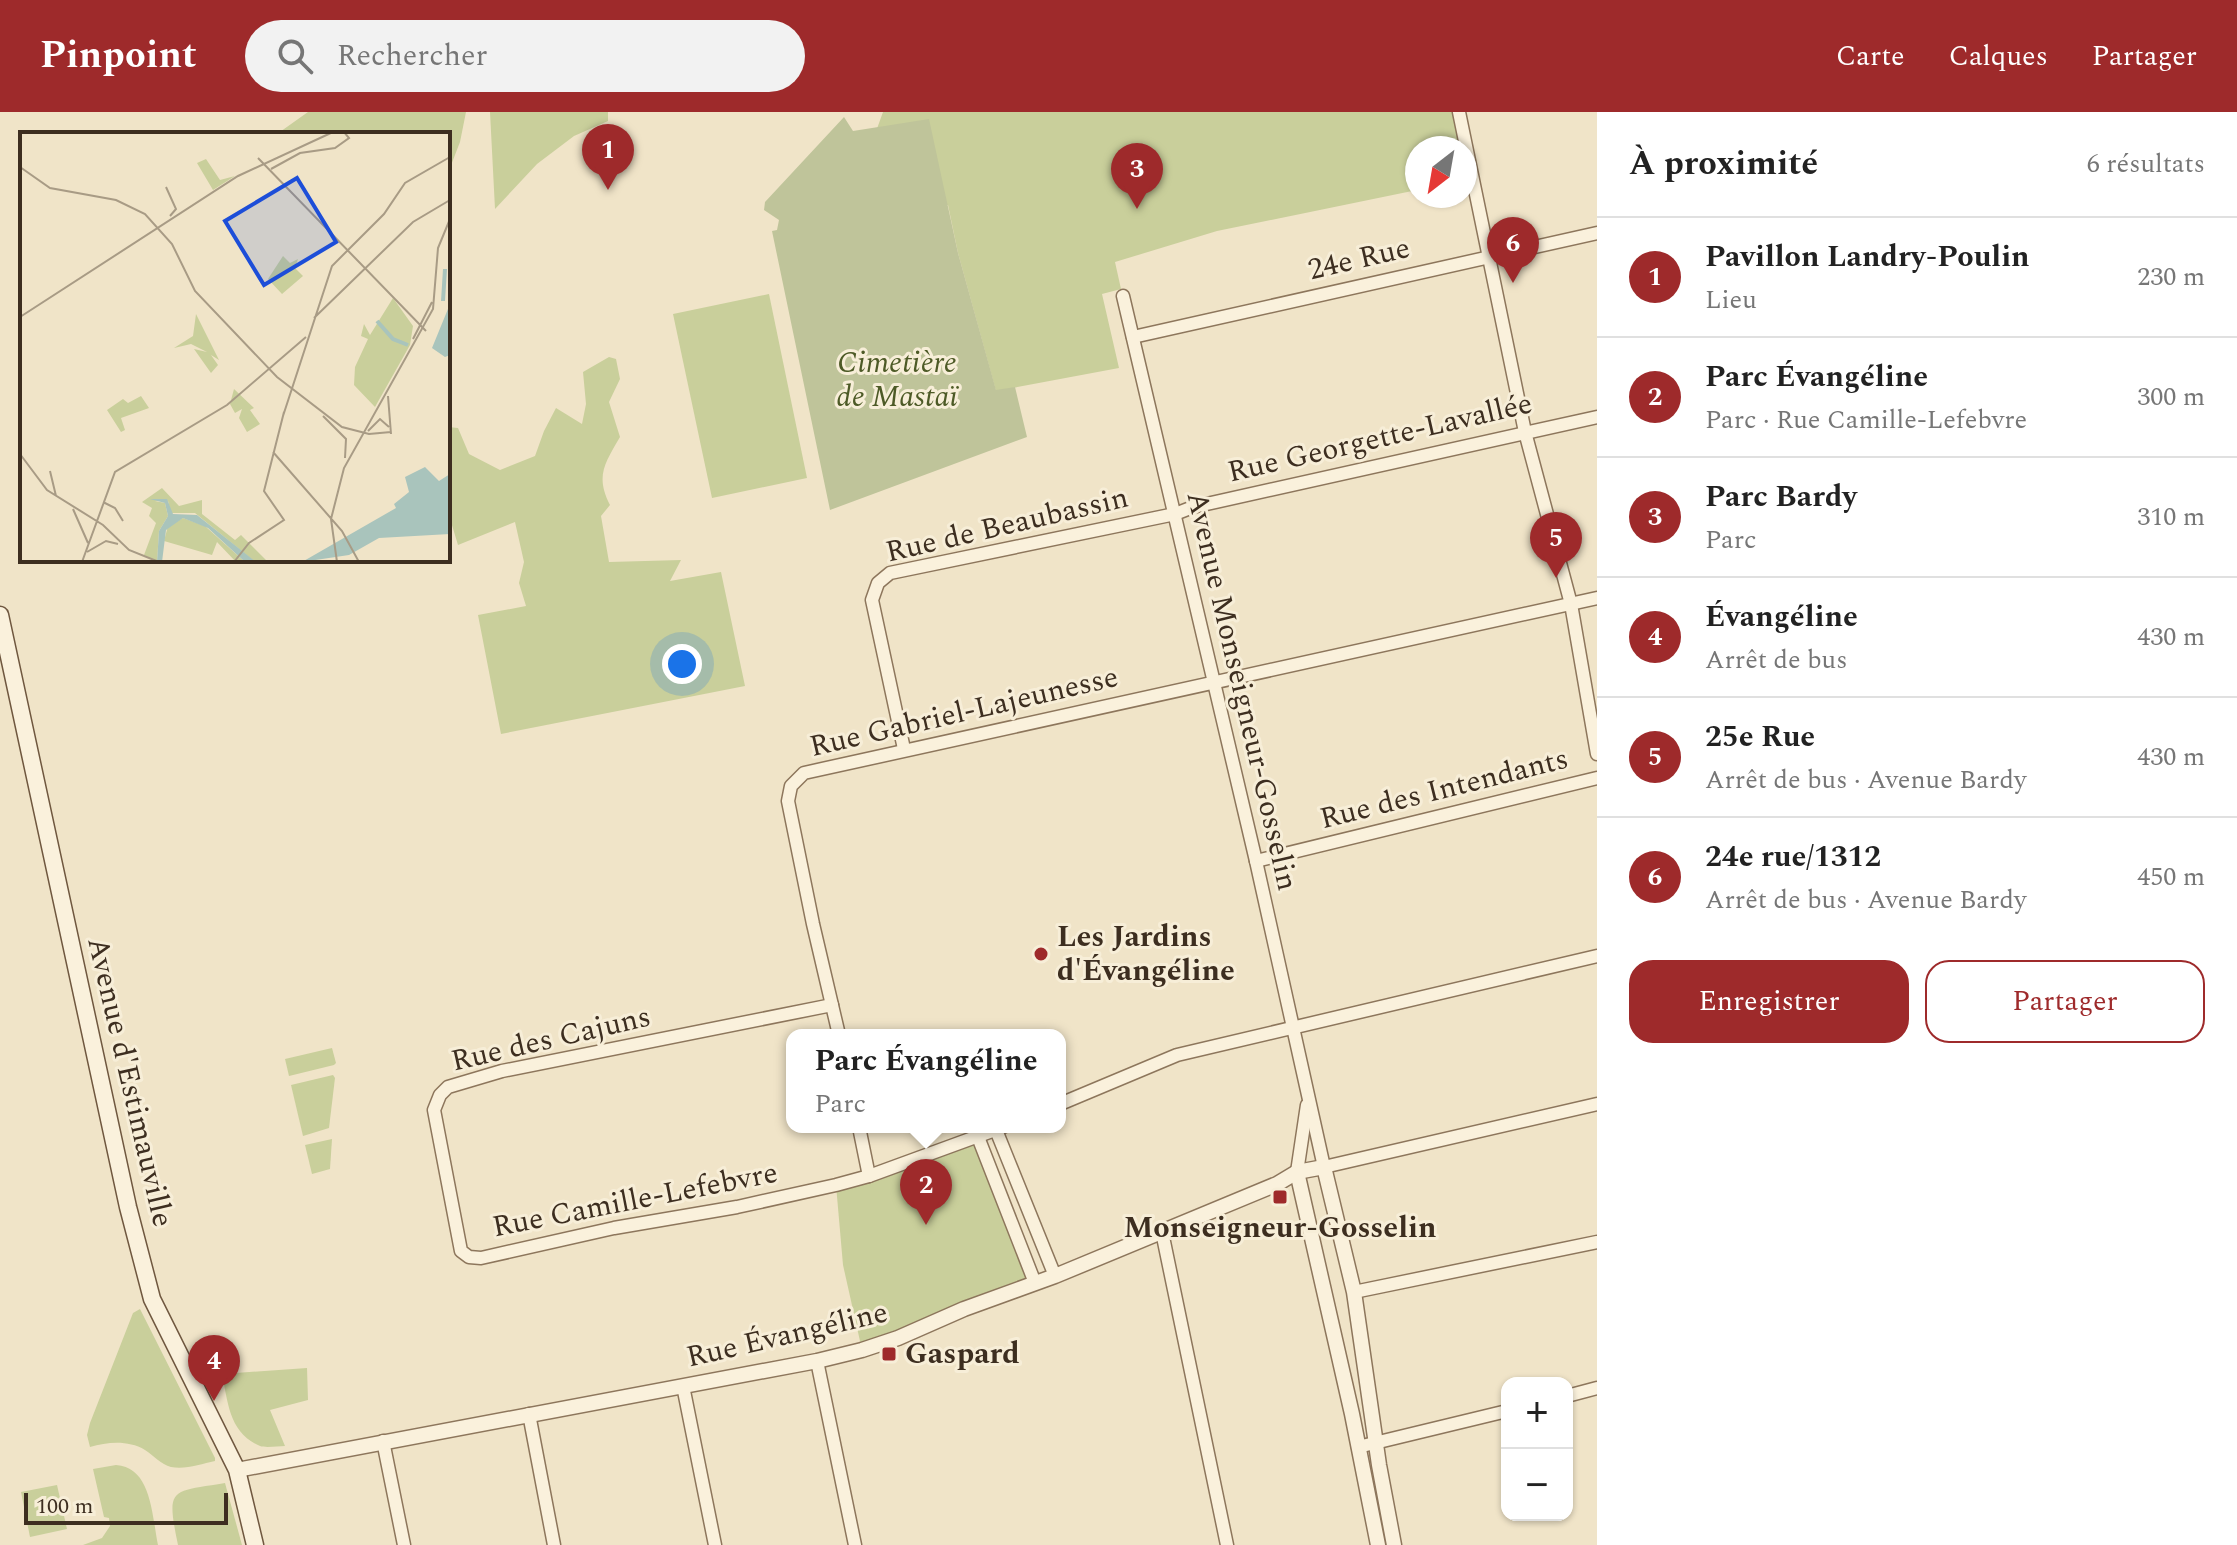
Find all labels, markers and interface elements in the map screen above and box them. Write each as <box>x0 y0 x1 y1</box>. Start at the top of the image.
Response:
search box <box>245 20 805 92</box>
text: Pinpoint <box>40 27 197 85</box>
text: Rechercher <box>337 33 488 79</box>
icon: search <box>273 34 317 78</box>
text: Carte <box>1836 35 1905 78</box>
text: Calques <box>1949 35 2048 78</box>
text: Partager <box>2092 35 2197 78</box>
pin: 1 <box>582 124 634 190</box>
inset map <box>20 132 450 562</box>
north arrow <box>1405 136 1477 208</box>
text: À proximité <box>1629 138 1818 190</box>
pin: 3 <box>1111 143 1163 209</box>
text: 6 résultats <box>2087 144 2205 184</box>
pin: 6 <box>1487 217 1539 283</box>
street label: 24e Rue <box>1304 225 1414 293</box>
text: Pavillon Landry-Poulin <box>1705 234 2030 280</box>
text: 1 <box>1648 257 1662 297</box>
text: 230 m <box>2137 257 2205 297</box>
text: Lieu <box>1705 280 1757 320</box>
park label: Cimetière de Mastaï <box>836 340 959 420</box>
text: Parc Évangéline <box>1705 354 1928 400</box>
text: 2 <box>1648 377 1662 417</box>
text: 300 m <box>2137 377 2205 417</box>
street label: Rue Georgette-Lavallée <box>1223 381 1537 495</box>
text: Parc · Rue Camille-Lefebvre <box>1705 400 2027 440</box>
text: Parc Bardy <box>1705 474 1857 520</box>
street label: Rue de Beaubassin <box>881 475 1133 575</box>
street label: Avenue Monseigneur-Gosselin <box>1174 487 1310 895</box>
text: 3 <box>1648 497 1662 537</box>
text: 310 m <box>2137 497 2205 537</box>
pin: 5 <box>1530 512 1582 578</box>
text: Parc <box>1705 520 1757 560</box>
text: Évangéline <box>1705 594 1858 640</box>
text: 4 <box>1648 617 1662 657</box>
text: 430 m <box>2137 617 2205 657</box>
text: Arrêt de bus <box>1705 640 1847 680</box>
your location <box>662 644 702 684</box>
street label: Rue Gabriel-Lajeunesse <box>805 654 1123 770</box>
text: 25e Rue <box>1705 714 1815 760</box>
street label: Rue des Intendants <box>1315 736 1573 842</box>
text: 5 <box>1648 737 1662 777</box>
text: 430 m <box>2137 737 2205 777</box>
text: Arrêt de bus · Avenue Bardy <box>1705 760 2026 800</box>
text: 24e rue/1312 <box>1705 834 1881 880</box>
text: 6 <box>1648 857 1662 897</box>
text: 450 m <box>2137 857 2205 897</box>
text: Arrêt de bus · Avenue Bardy <box>1705 880 2026 920</box>
place label: Les Jardins d'Évangéline <box>1057 914 1235 994</box>
street label: Avenue d'Estimauville <box>74 933 186 1231</box>
marker: Les Jardins d'Évangéline <box>1032 945 1050 963</box>
button: Enregistrer <box>1629 960 1909 1043</box>
button: Partager <box>1925 960 2205 1043</box>
street label: Rue des Cajuns <box>447 994 655 1084</box>
popup <box>786 1029 1066 1133</box>
text: Parc Évangéline <box>814 1038 1038 1084</box>
text: Parc <box>814 1084 866 1124</box>
street label: Rue Camille-Lefebvre <box>488 1150 782 1250</box>
pin: 2 <box>900 1159 952 1225</box>
marker: Monseigneur-Gosselin <box>1271 1188 1289 1206</box>
place label: Monseigneur-Gosselin <box>1124 1205 1437 1251</box>
street label: Rue Évangéline <box>682 1289 892 1381</box>
place label: Gaspard <box>905 1331 1020 1377</box>
pin: 4 <box>188 1335 240 1401</box>
marker: Gaspard <box>880 1345 898 1363</box>
map controls <box>1501 1377 1573 1521</box>
button: + <box>1501 1377 1573 1449</box>
button: − <box>1501 1449 1573 1521</box>
scale bar <box>24 1489 228 1525</box>
text: 100 m <box>36 1490 93 1523</box>

